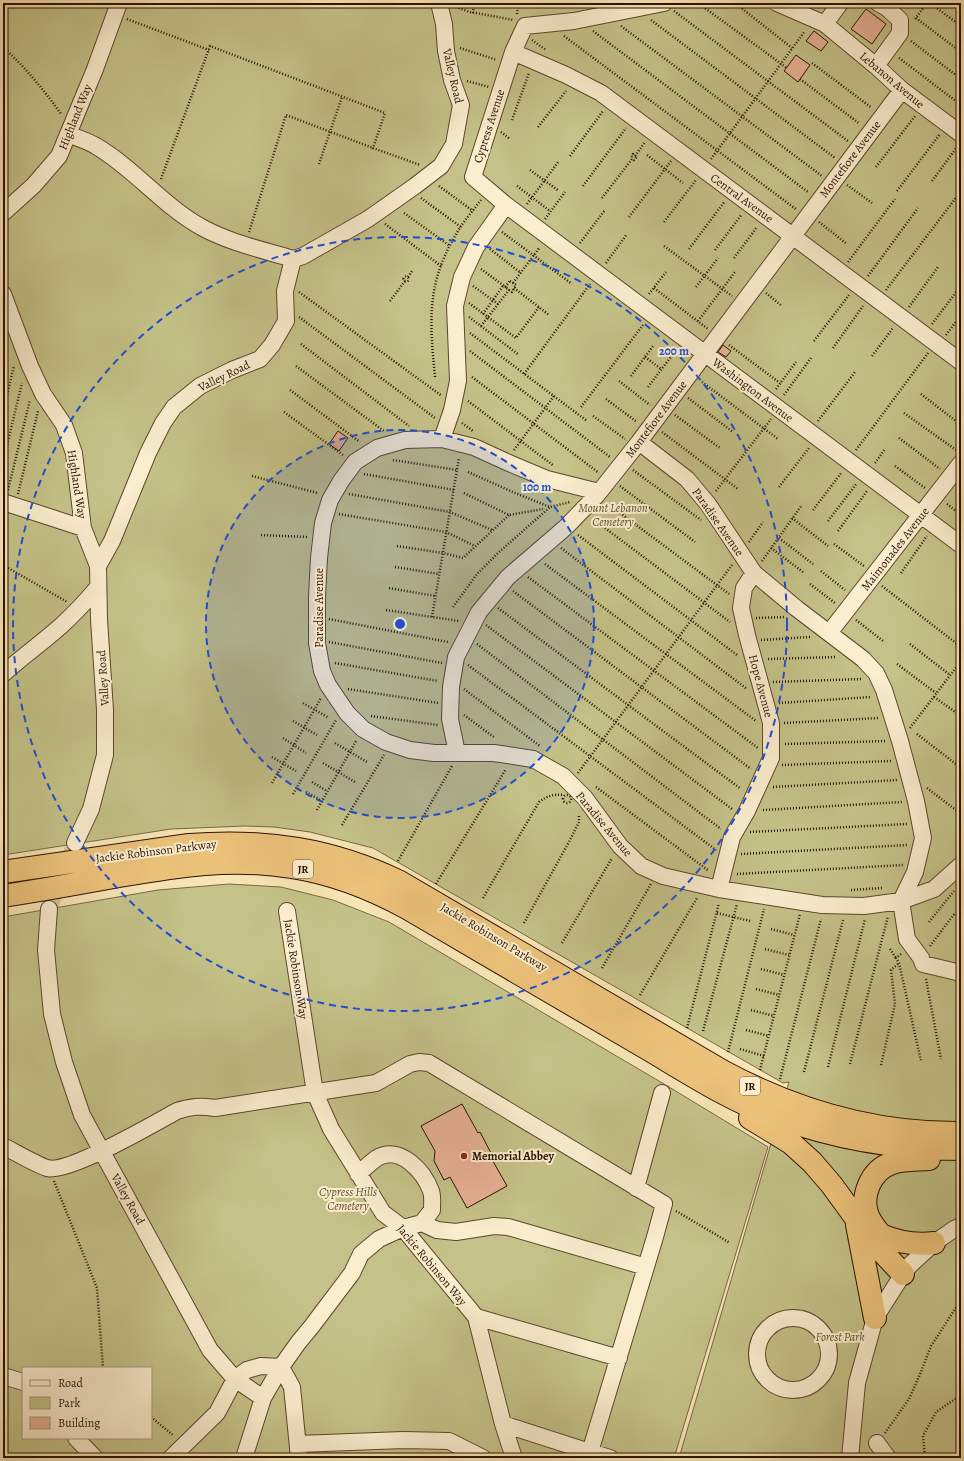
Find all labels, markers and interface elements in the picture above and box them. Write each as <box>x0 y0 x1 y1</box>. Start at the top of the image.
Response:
street label: Valley Road <box>439 46 467 106</box>
street label: Lebanon Avenue <box>856 48 928 112</box>
street label: Highland Way <box>55 81 96 152</box>
street label: Cypress Avenue <box>470 87 508 165</box>
street label: Montefiore Avenue <box>816 117 884 201</box>
street label: Central Avenue <box>707 170 777 226</box>
text: 200 m <box>659 343 689 359</box>
street label: Washington Avenue <box>708 354 797 426</box>
street label: Valley Road <box>194 356 253 396</box>
street label: Montefiore Avenue <box>622 377 690 461</box>
street label: Highland Way <box>64 448 90 520</box>
text: 100 m <box>523 479 551 495</box>
street label: Paradise Avenue <box>688 485 748 559</box>
park label: Mount Lebanon Cemetery <box>578 500 648 530</box>
street label: Maimonades Avenue <box>857 504 933 594</box>
street label: Paradise Avenue <box>311 568 327 648</box>
centre of rings <box>393 617 407 631</box>
street label: Valley Road <box>93 649 113 707</box>
street label: Hope Avenue <box>745 653 777 719</box>
street label: Paradise Avenue <box>572 788 636 860</box>
street label: Jackie Robinson Parkway <box>95 836 218 866</box>
road number: JR <box>293 860 313 878</box>
street label: Jackie Robinson Parkway <box>438 899 551 976</box>
street label: Jackie Robinson Way <box>280 918 312 1021</box>
road number: JR <box>740 1077 760 1095</box>
place label: Memorial Abbey <box>472 1148 554 1164</box>
marker: Memorial Abbey <box>459 1151 469 1161</box>
street label: Valley Road <box>107 1170 149 1228</box>
park label: Cypress Hills Cemetery <box>319 1184 377 1214</box>
street label: Jackie Robinson Way <box>393 1221 471 1309</box>
park label: Forest Park <box>816 1329 865 1345</box>
legend <box>22 1367 152 1439</box>
text: Road <box>58 1375 84 1391</box>
text: Park <box>58 1395 81 1411</box>
text: Building <box>58 1415 100 1431</box>

